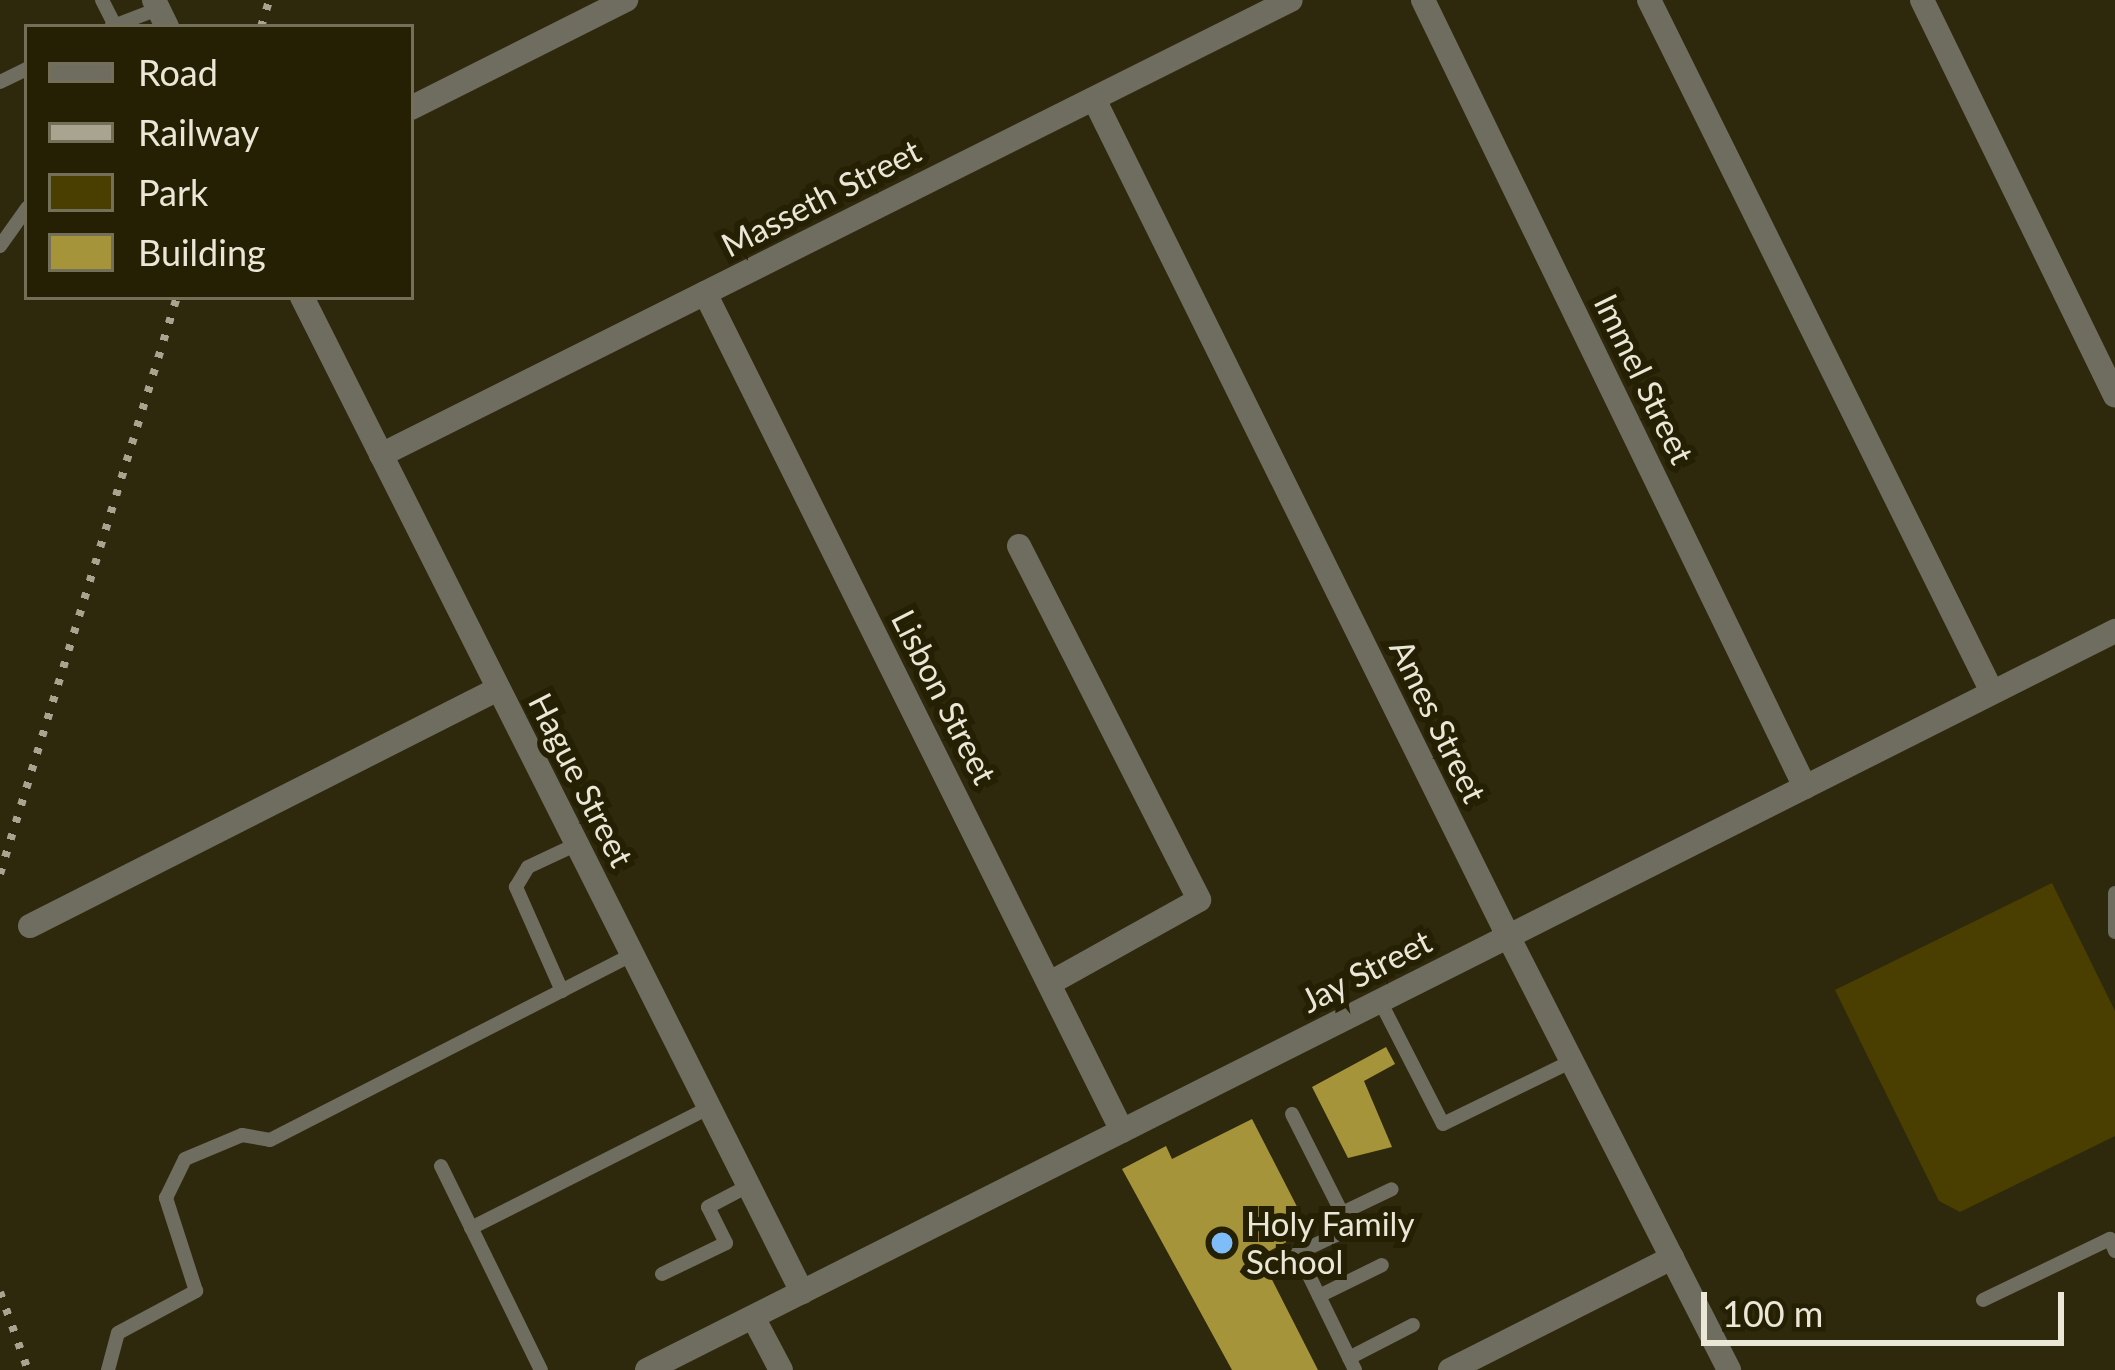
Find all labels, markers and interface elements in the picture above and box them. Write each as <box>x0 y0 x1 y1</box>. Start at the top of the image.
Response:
legend <box>24 24 414 300</box>
text: Road <box>138 50 218 94</box>
text: Railway <box>138 110 259 154</box>
street label: Masseth Street <box>715 131 927 265</box>
text: Park <box>138 170 208 214</box>
text: Building <box>138 230 266 274</box>
street label: Immel Street <box>1586 288 1702 470</box>
street label: Lisbon Street <box>883 603 1005 791</box>
street label: Ames Street <box>1382 633 1494 809</box>
street label: Hague Street <box>520 687 642 873</box>
street label: Jay Street <box>1294 921 1438 1021</box>
place label: Holy Family School <box>1246 1204 1415 1282</box>
marker: Holy Family School <box>1209 1230 1235 1256</box>
scale bar <box>1707 1268 2070 1342</box>
text: 100 m <box>1722 1291 1823 1335</box>

